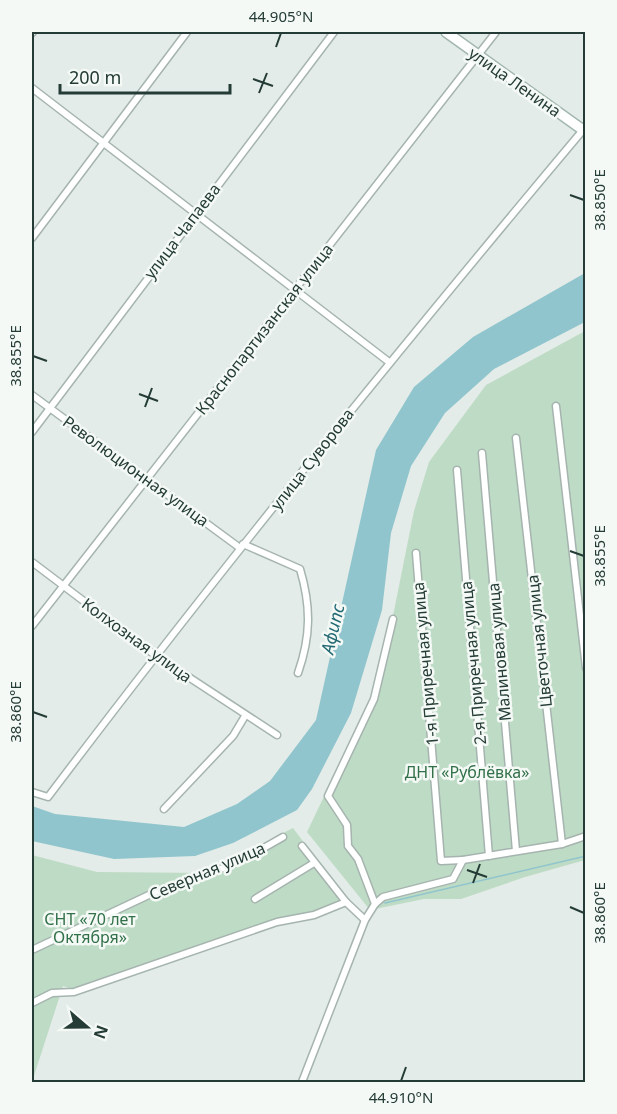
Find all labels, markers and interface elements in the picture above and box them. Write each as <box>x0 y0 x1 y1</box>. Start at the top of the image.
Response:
text: 44.905°N <box>249 6 313 26</box>
street label: улица Ленина <box>464 42 566 122</box>
scale bar <box>60 57 230 95</box>
text: 200 m <box>69 65 121 89</box>
text: 38.850°E <box>589 169 609 231</box>
street label: улица Чапаева <box>139 179 225 283</box>
street label: Краснопартизанская улица <box>190 239 338 419</box>
text: 38.855°E <box>5 325 25 387</box>
street label: улица Суворова <box>265 404 359 514</box>
street label: Революционная улица <box>59 410 213 532</box>
text: 38.855°E <box>589 525 609 587</box>
street label: Цветочная улица <box>521 574 557 708</box>
street label: 2-я Приречная улица <box>455 580 491 746</box>
street label: 1-я Приречная улица <box>407 581 443 747</box>
street label: Малиновая улица <box>482 582 516 722</box>
street label: Колхозная улица <box>77 593 197 687</box>
water label: Афипс <box>314 601 350 658</box>
text: 38.860°E <box>5 681 25 743</box>
park label: ДНТ «Рублёвка» <box>405 761 529 783</box>
street label: Северная улица <box>146 837 268 905</box>
text: 38.860°E <box>589 882 609 944</box>
park label: СНТ «70 лет Октября» <box>44 908 136 948</box>
north arrow <box>57 997 117 1057</box>
text: N <box>89 1022 114 1042</box>
text: 44.910°N <box>369 1087 433 1107</box>

